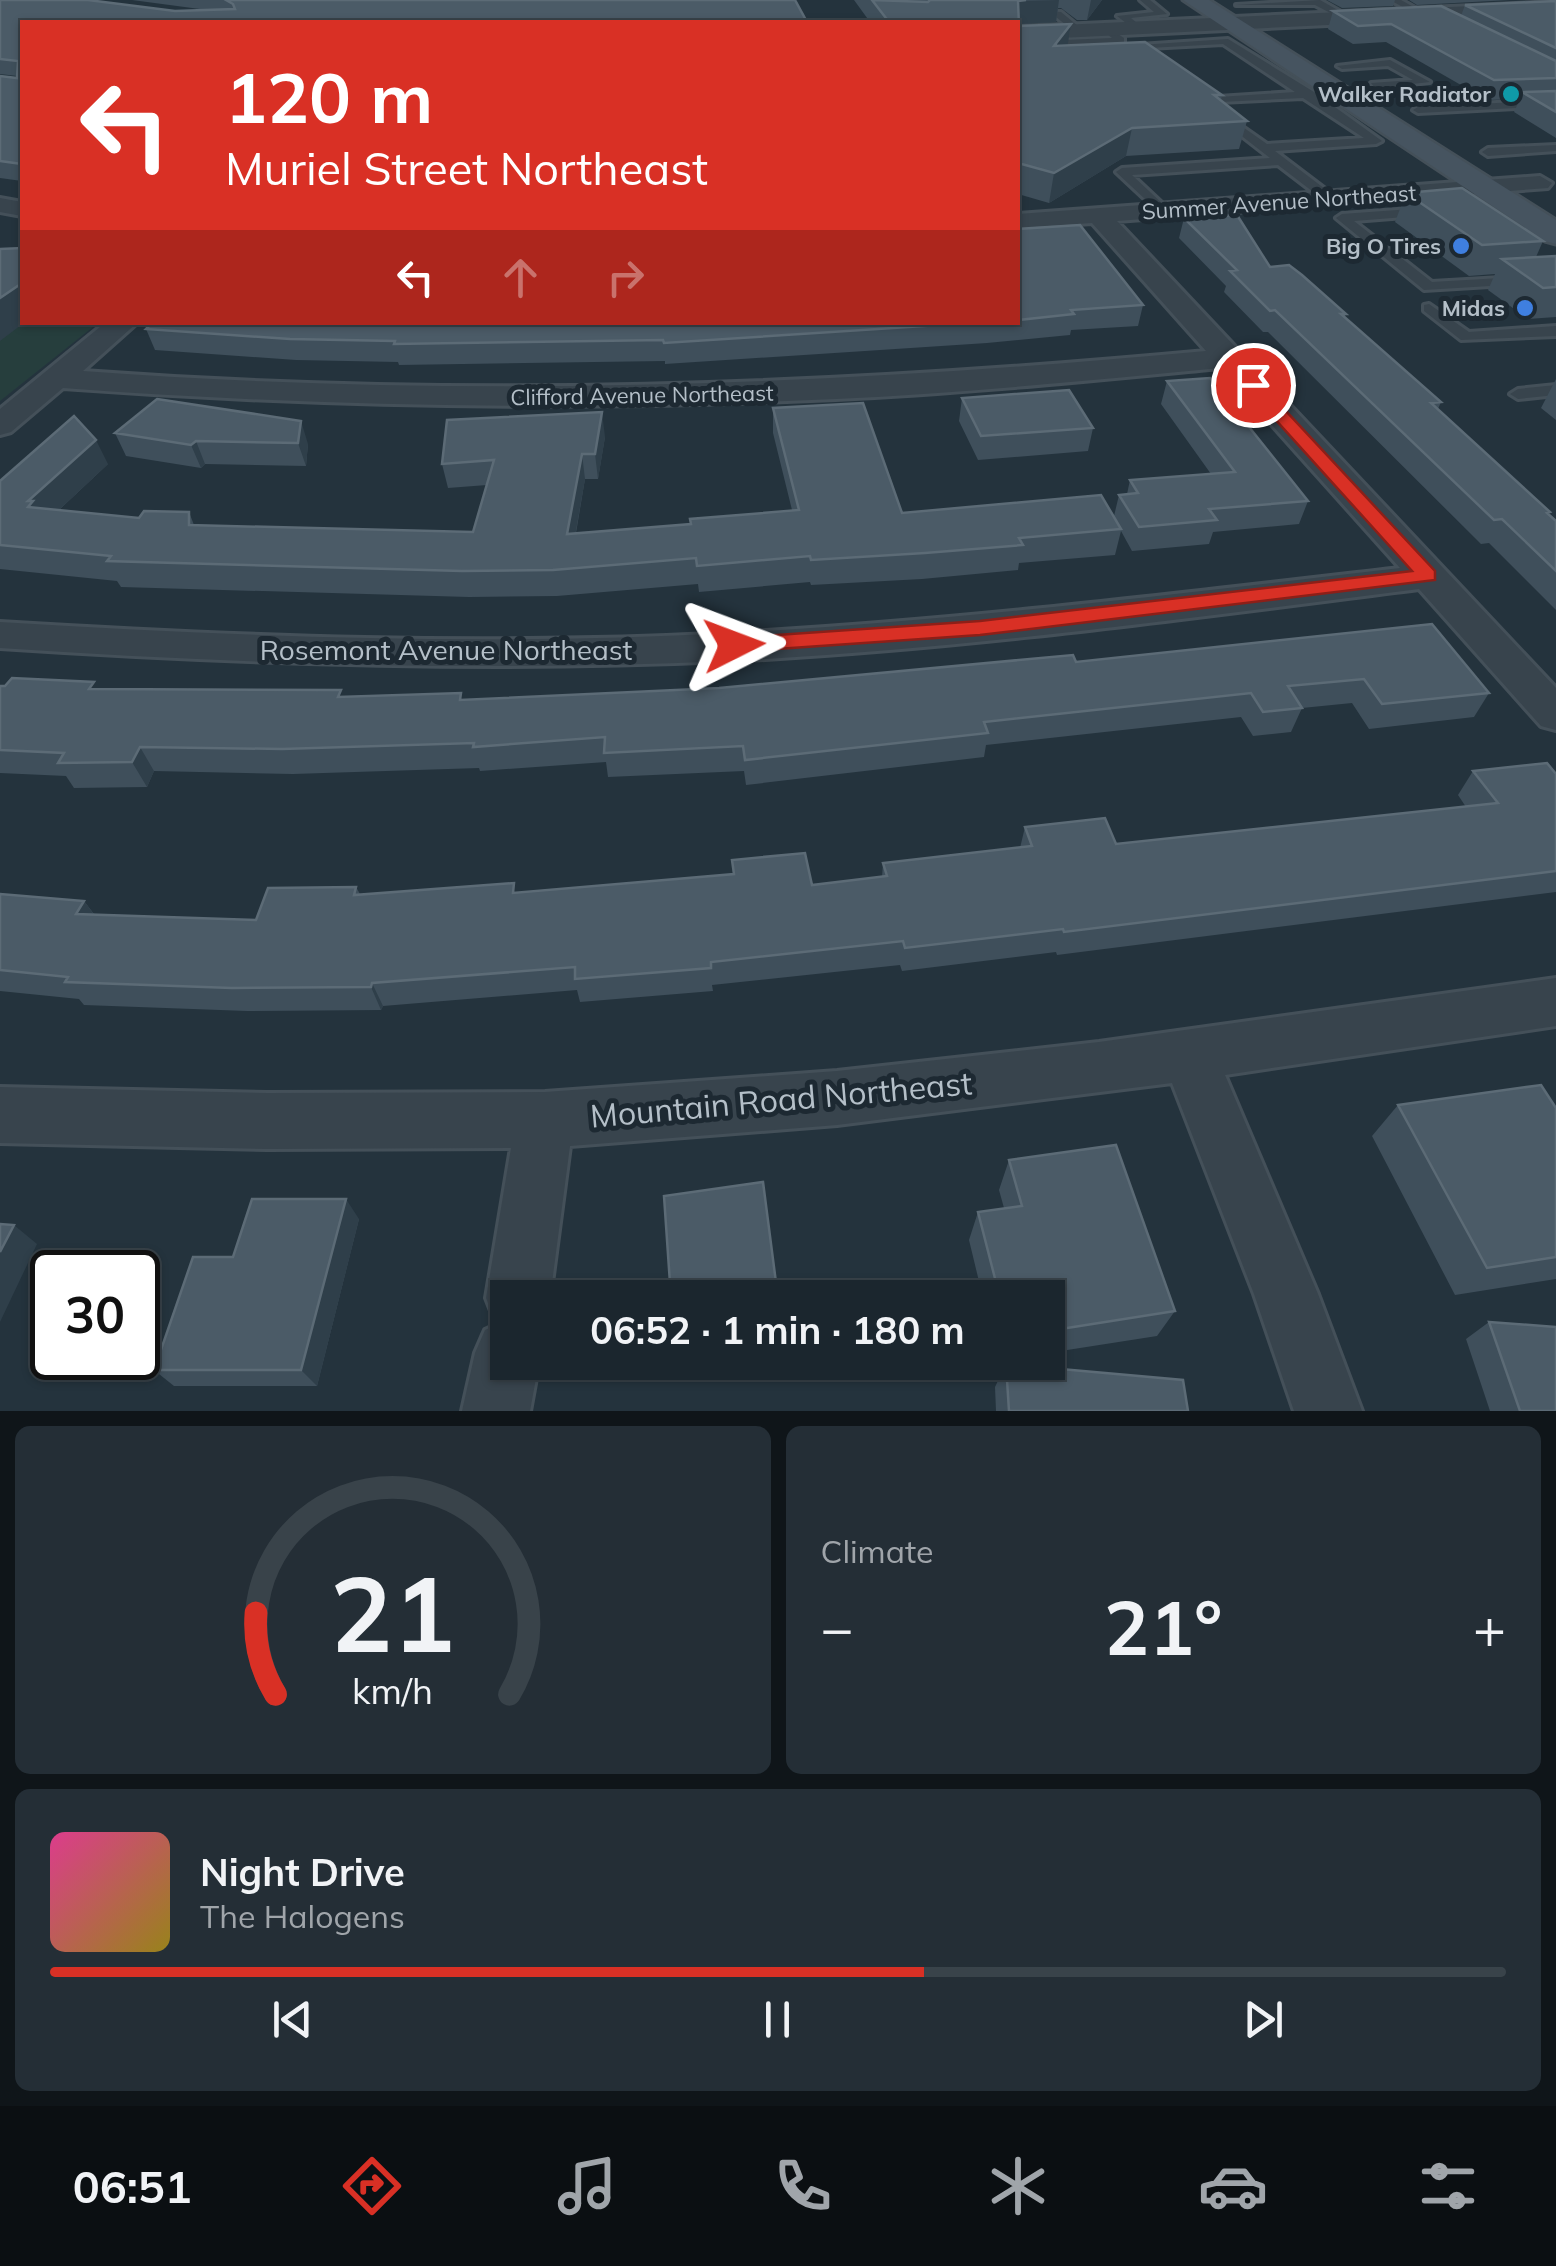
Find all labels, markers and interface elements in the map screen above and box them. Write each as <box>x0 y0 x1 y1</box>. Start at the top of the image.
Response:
text: 120 m <box>225 53 433 141</box>
icon: left <box>60 60 190 190</box>
place label: Walker Radiator <box>1318 80 1491 108</box>
marker: Walker Radiator <box>1500 83 1522 105</box>
text: Muriel Street Northeast <box>225 140 708 196</box>
street label: Summer Avenue Northeast <box>1141 178 1417 226</box>
place label: Big O Tires <box>1326 232 1441 260</box>
marker: Big O Tires <box>1450 235 1472 257</box>
icon: left <box>388 250 443 305</box>
icon: ahead <box>493 250 548 305</box>
icon: right <box>598 250 653 305</box>
place label: Midas <box>1442 294 1505 322</box>
marker: Midas <box>1514 297 1536 319</box>
pin <box>1211 343 1296 428</box>
icon: arrive <box>1226 358 1281 413</box>
street label: Clifford Avenue Northeast <box>510 379 774 411</box>
position arrow <box>682 593 786 697</box>
street label: Rosemont Avenue Northeast <box>260 632 633 667</box>
street label: Mountain Road Northeast <box>588 1062 974 1136</box>
speed limit sign: 30 <box>30 1250 160 1380</box>
text: 06:52 · 1 min · 180 m <box>590 1306 965 1354</box>
text: Climate <box>821 1531 933 1571</box>
text: 21 <box>330 1547 455 1678</box>
text: 21° <box>1104 1580 1222 1674</box>
text: − <box>821 1593 854 1662</box>
text: + <box>1473 1593 1506 1662</box>
text: km/h <box>352 1668 433 1713</box>
text: Night Drive <box>200 1848 405 1896</box>
text: The Halogens <box>200 1896 405 1936</box>
icon: previous <box>265 1992 320 2047</box>
icon: pause <box>750 1992 805 2047</box>
icon: next <box>1236 1992 1291 2047</box>
icon: directions <box>337 2151 407 2221</box>
icon: music <box>552 2151 622 2221</box>
icon: phone <box>768 2151 838 2221</box>
icon: climate <box>983 2151 1053 2221</box>
icon: car <box>1198 2151 1268 2221</box>
icon: filters <box>1413 2151 1483 2221</box>
text: 06:51 <box>73 2158 192 2214</box>

